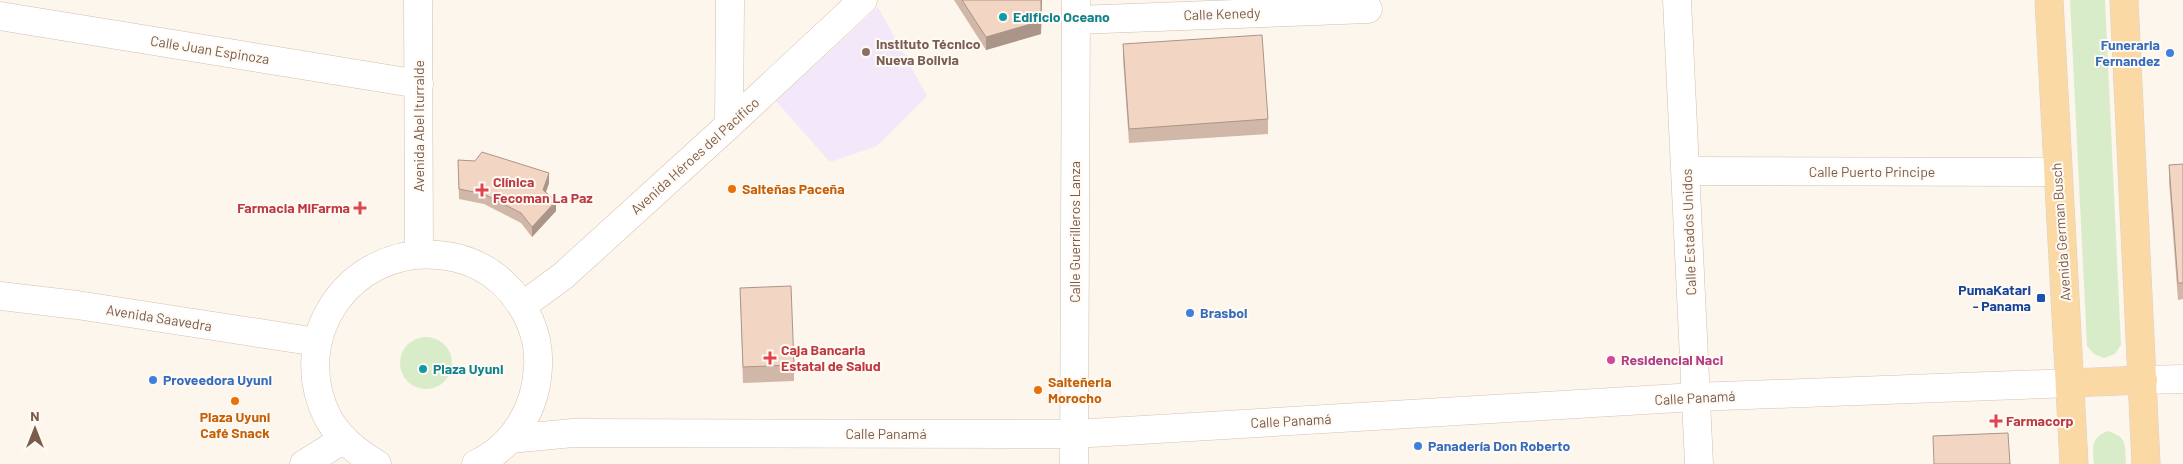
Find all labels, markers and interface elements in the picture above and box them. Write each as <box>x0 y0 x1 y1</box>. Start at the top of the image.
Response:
street label: Calle Kenedy <box>1183 4 1261 23</box>
place label: Edificio Oceano <box>1013 8 1110 25</box>
marker: Edificio Oceano <box>997 11 1009 23</box>
street label: Calle Juan Espinoza <box>149 32 271 67</box>
place label: Instituto Técnico Nueva Bolivia <box>876 35 981 68</box>
place label: Funeraria Fernandez <box>2095 36 2161 69</box>
marker: Instituto Técnico Nueva Bolivia <box>860 46 872 58</box>
marker: Funeraria Fernandez <box>2164 47 2176 59</box>
street label: Avenida Abel Iturralde <box>410 60 427 192</box>
street label: Avenida Héroes del Pacífico <box>627 93 762 218</box>
street label: Calle Guerrilleros Lanza <box>1066 161 1083 303</box>
street label: Avenida German Busch <box>2047 162 2074 302</box>
street label: Calle Puerto Principe <box>1809 163 1935 180</box>
street label: Calle Estados Unidos <box>1678 168 1699 296</box>
place label: Clínica Fecoman La Paz <box>493 173 593 206</box>
place label: Salteñas Paceña <box>742 180 845 197</box>
marker: Clínica Fecoman La Paz <box>475 183 489 197</box>
marker: Salteñas Paceña <box>726 183 738 195</box>
place label: Farmacia MiFarma <box>237 199 350 216</box>
marker: Farmacia MiFarma <box>354 202 366 214</box>
place label: PumaKatari - Panama <box>1958 281 2031 314</box>
marker: PumaKatari - Panama <box>2035 292 2047 304</box>
street label: Avenida Saavedra <box>105 301 213 334</box>
place label: Brasbol <box>1200 304 1247 321</box>
marker: Brasbol <box>1184 307 1196 319</box>
place label: Caja Bancaria Estatal de Salud <box>781 341 881 374</box>
marker: Caja Bancaria Estatal de Salud <box>763 351 777 365</box>
place label: Residencial Naci <box>1621 351 1723 368</box>
marker: Residencial Naci <box>1605 354 1617 366</box>
place label: Plaza Uyuni <box>433 360 504 377</box>
marker: Plaza Uyuni <box>417 363 429 375</box>
place label: Proveedora Uyuni <box>163 371 272 388</box>
place label: Salteñeria Morocho <box>1048 373 1112 406</box>
marker: Proveedora Uyuni <box>147 374 159 386</box>
marker: Salteñeria Morocho <box>1032 384 1044 396</box>
street label: Calle Panamá <box>1654 387 1736 408</box>
marker: Plaza Uyuni Café Snack <box>229 395 241 407</box>
north arrow <box>10 404 60 454</box>
text: N <box>30 407 40 424</box>
place label: Plaza Uyuni Café Snack <box>200 408 270 441</box>
street label: Calle Panamá <box>1250 410 1332 431</box>
place label: Farmacorp <box>2006 412 2074 429</box>
marker: Farmacorp <box>1990 415 2002 427</box>
street label: Calle Panamá <box>845 425 927 442</box>
place label: Panadería Don Roberto <box>1428 437 1571 454</box>
marker: Panadería Don Roberto <box>1412 440 1424 452</box>

